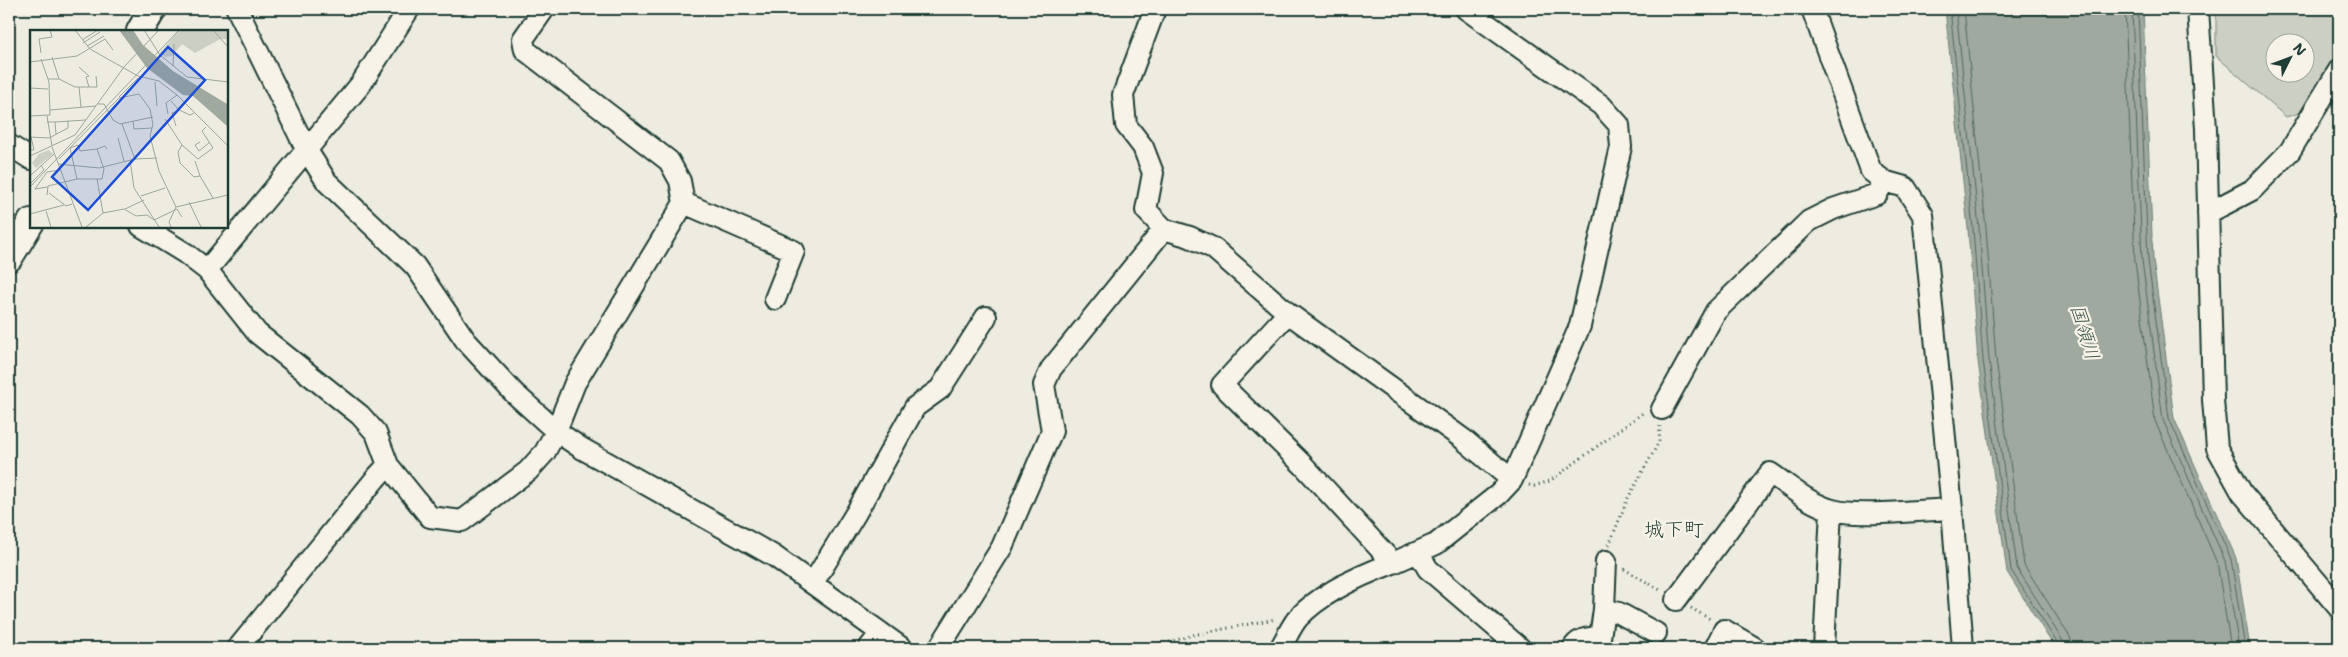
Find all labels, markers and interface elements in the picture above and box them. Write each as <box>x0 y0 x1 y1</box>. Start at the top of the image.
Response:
inset map <box>30 30 228 228</box>
north arrow <box>2266 32 2316 82</box>
text: N <box>2289 39 2310 59</box>
water label: 国領川 <box>2065 301 2105 363</box>
district label: 城下町 <box>1644 516 1704 542</box>

